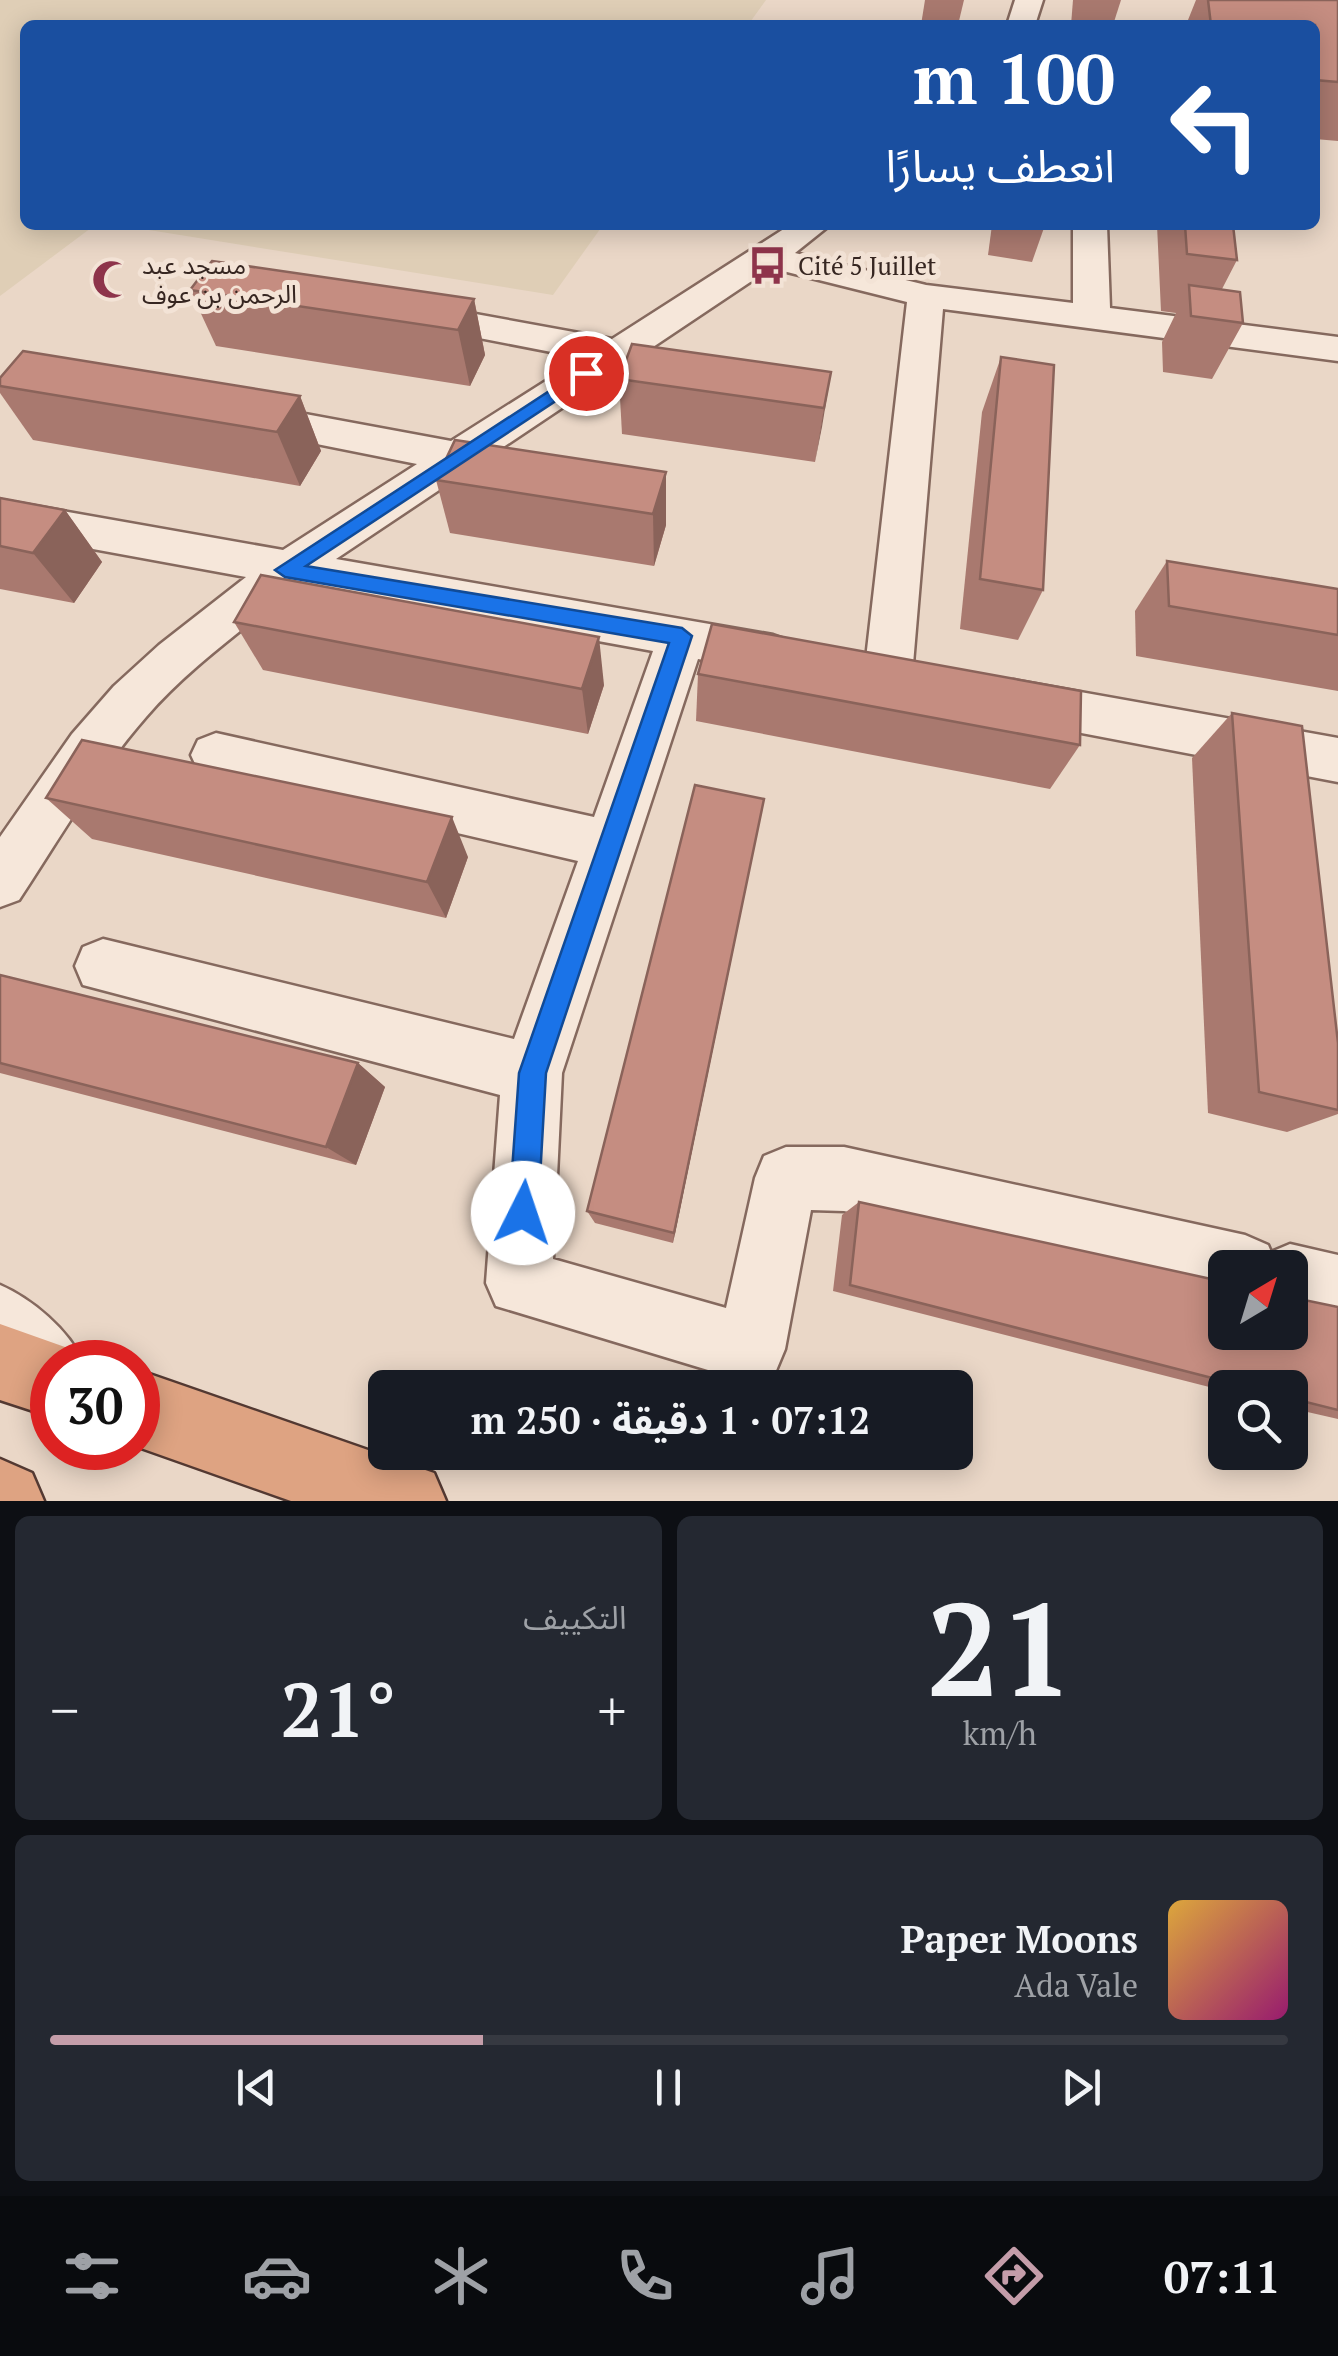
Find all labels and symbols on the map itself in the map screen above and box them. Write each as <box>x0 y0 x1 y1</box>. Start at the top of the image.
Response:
bus stop icon: Cité 5 Juillet <box>747 245 789 287</box>
place label: مسجد عبد الرحمن بن عوف <box>142 248 297 310</box>
place label: Cité 5 Juillet <box>798 249 936 282</box>
mosque icon: مسجد عبد الرحمن بن عوف <box>91 258 133 300</box>
pin <box>544 331 629 416</box>
position arrow <box>471 1161 575 1265</box>
north arrow <box>1208 1250 1308 1350</box>
speed limit sign: 30 <box>30 1340 160 1470</box>

